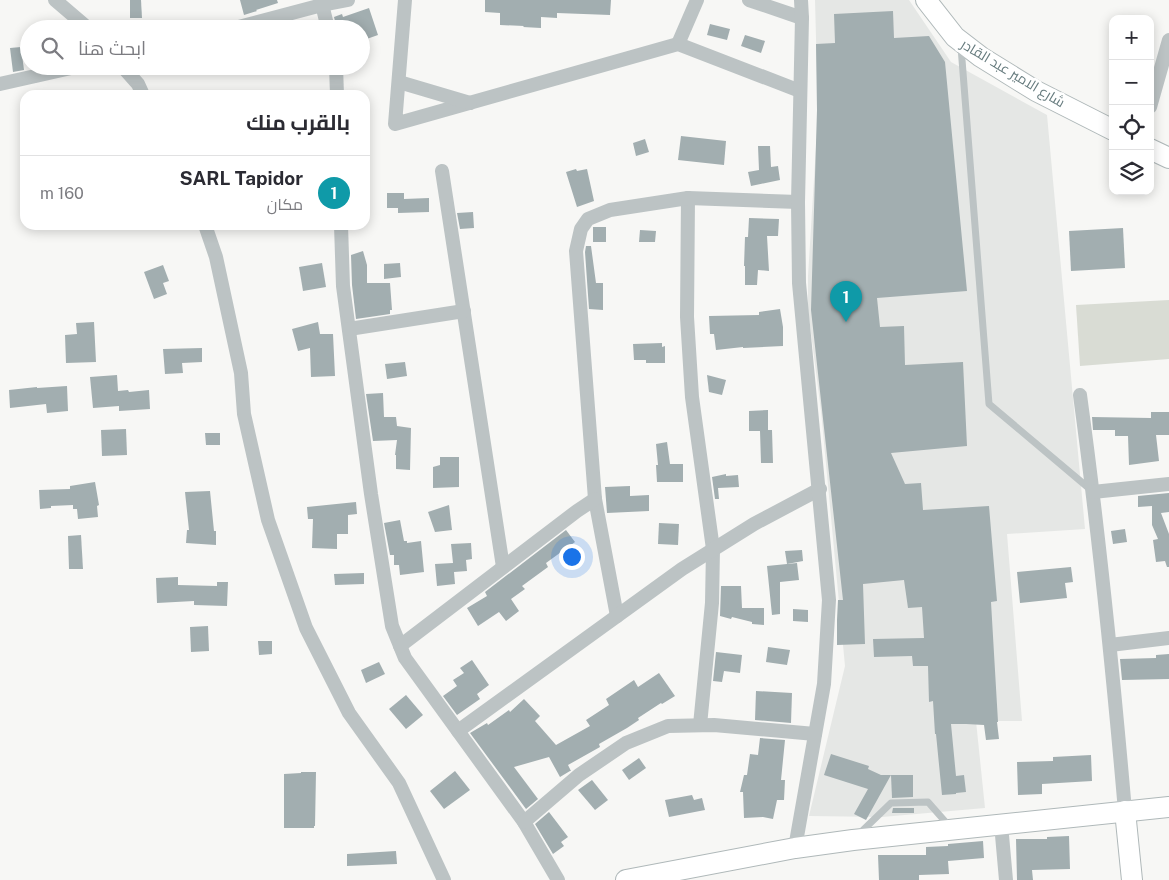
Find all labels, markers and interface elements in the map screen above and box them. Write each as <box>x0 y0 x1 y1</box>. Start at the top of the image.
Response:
map controls <box>1109 15 1154 195</box>
button: + <box>1109 15 1154 60</box>
search box <box>20 20 370 75</box>
icon: search <box>38 34 66 62</box>
street label: شارع الامير عبد القادر <box>957 35 1068 111</box>
text: ابحث هنا <box>78 37 146 59</box>
button: − <box>1109 60 1154 105</box>
button: locate <box>1109 105 1154 150</box>
text: بالقرب منك <box>246 110 350 135</box>
button: layers <box>1109 150 1154 195</box>
text: SARL Tapidor <box>180 167 303 189</box>
text: 160 m <box>40 184 84 203</box>
text: 1 <box>331 184 337 203</box>
text: مكان <box>267 195 303 214</box>
pin: 1 <box>830 281 862 322</box>
your location <box>559 544 585 570</box>

